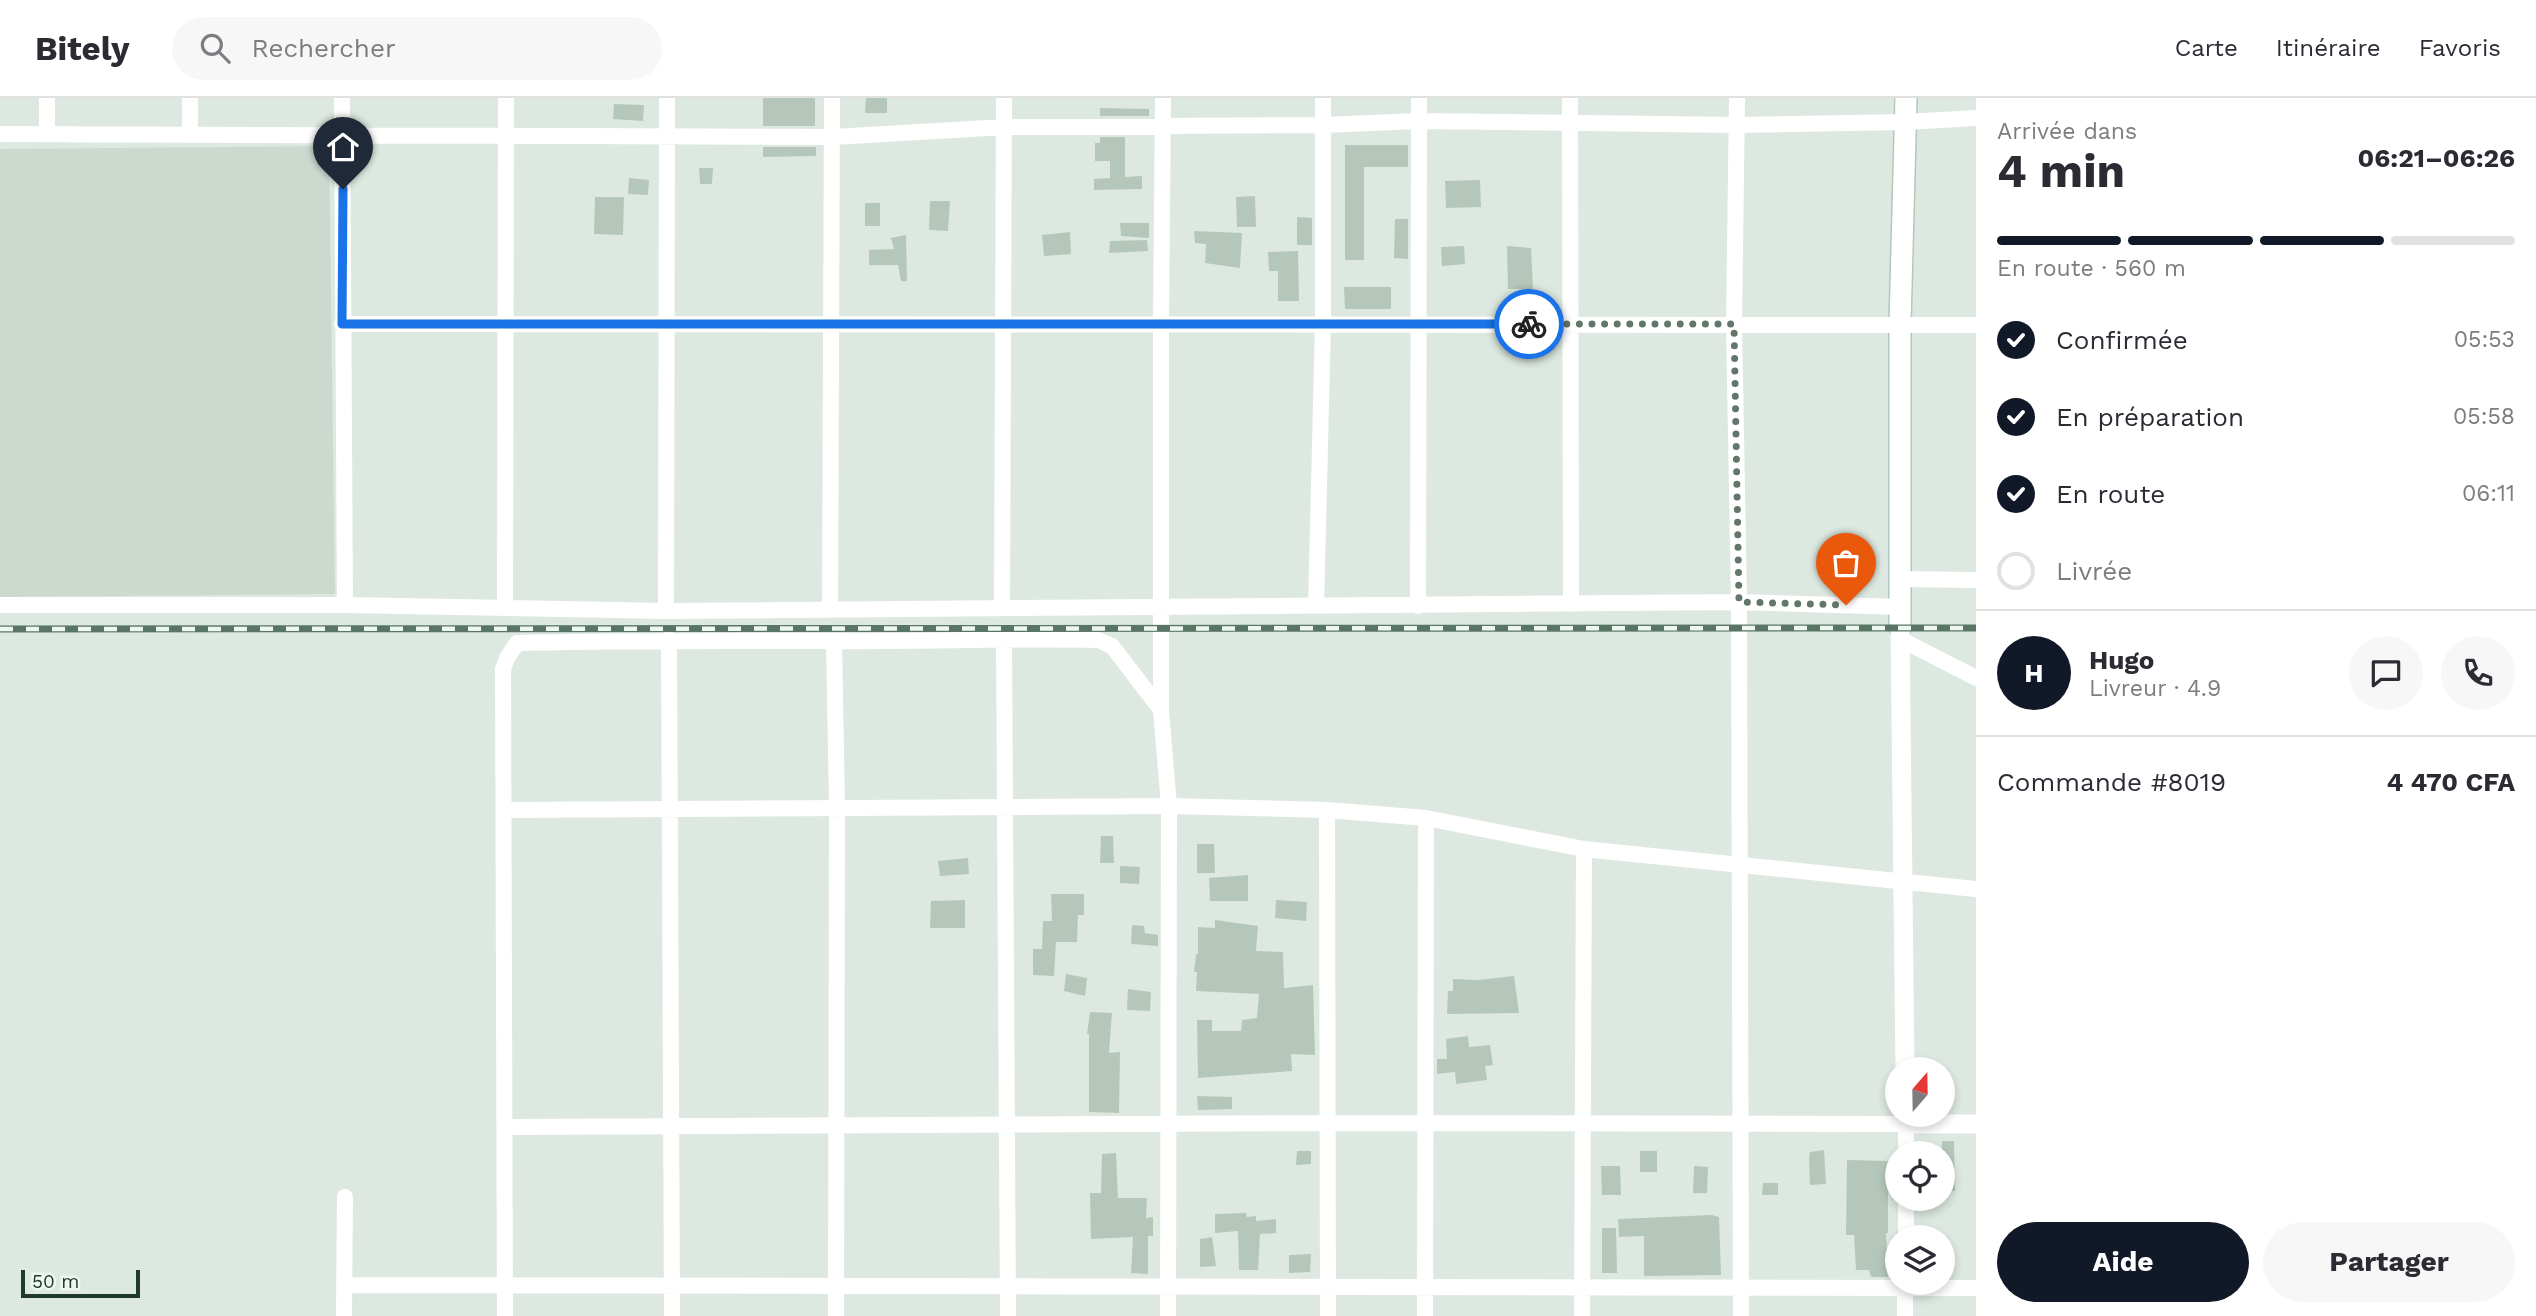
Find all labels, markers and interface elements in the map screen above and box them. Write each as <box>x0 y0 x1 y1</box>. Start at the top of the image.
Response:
search box <box>172 17 662 80</box>
text: Bitely <box>35 29 130 68</box>
icon: search <box>196 29 234 67</box>
text: Rechercher <box>252 33 396 63</box>
text: Carte <box>2175 34 2238 62</box>
text: Itinéraire <box>2276 34 2381 62</box>
text: Favoris <box>2419 34 2501 62</box>
pin <box>313 117 373 189</box>
text: Arrivée dans <box>1997 118 2137 145</box>
icon: home <box>324 128 362 166</box>
text: 06:21–06:26 <box>2358 143 2515 173</box>
text: 4 min <box>1997 144 2125 198</box>
text: En route · 560 m <box>1997 255 2186 282</box>
courier <box>1494 289 1564 359</box>
icon: bike <box>1510 305 1548 343</box>
icon: check <box>1997 321 2035 359</box>
text: Confirmée <box>2056 325 2188 355</box>
text: 05:53 <box>2454 326 2515 353</box>
icon: check <box>1997 398 2035 436</box>
text: En préparation <box>2056 402 2244 432</box>
text: 05:58 <box>2453 403 2515 430</box>
icon: check <box>1997 475 2035 513</box>
text: En route <box>2056 479 2165 509</box>
text: 06:11 <box>2462 480 2515 507</box>
pin <box>1816 533 1876 605</box>
icon: bag <box>1827 544 1865 582</box>
text: Livrée <box>2056 556 2132 586</box>
button: chat <box>2349 636 2423 710</box>
button: phone <box>2441 636 2515 710</box>
text: Hugo <box>2089 645 2154 675</box>
text: H <box>2024 658 2044 688</box>
text: Livreur · 4.9 <box>2089 675 2221 702</box>
text: Commande #8019 <box>1997 767 2226 797</box>
text: 4 470 CFA <box>2386 767 2515 797</box>
north arrow <box>1885 1057 1955 1127</box>
map controls <box>1885 1057 1955 1295</box>
button: locate <box>1885 1141 1955 1211</box>
button: Aide <box>1997 1222 2249 1302</box>
button: Partager <box>2263 1222 2515 1302</box>
button: layers <box>1885 1225 1955 1295</box>
scale bar <box>21 1267 140 1299</box>
text: 50 m <box>32 1270 79 1293</box>

